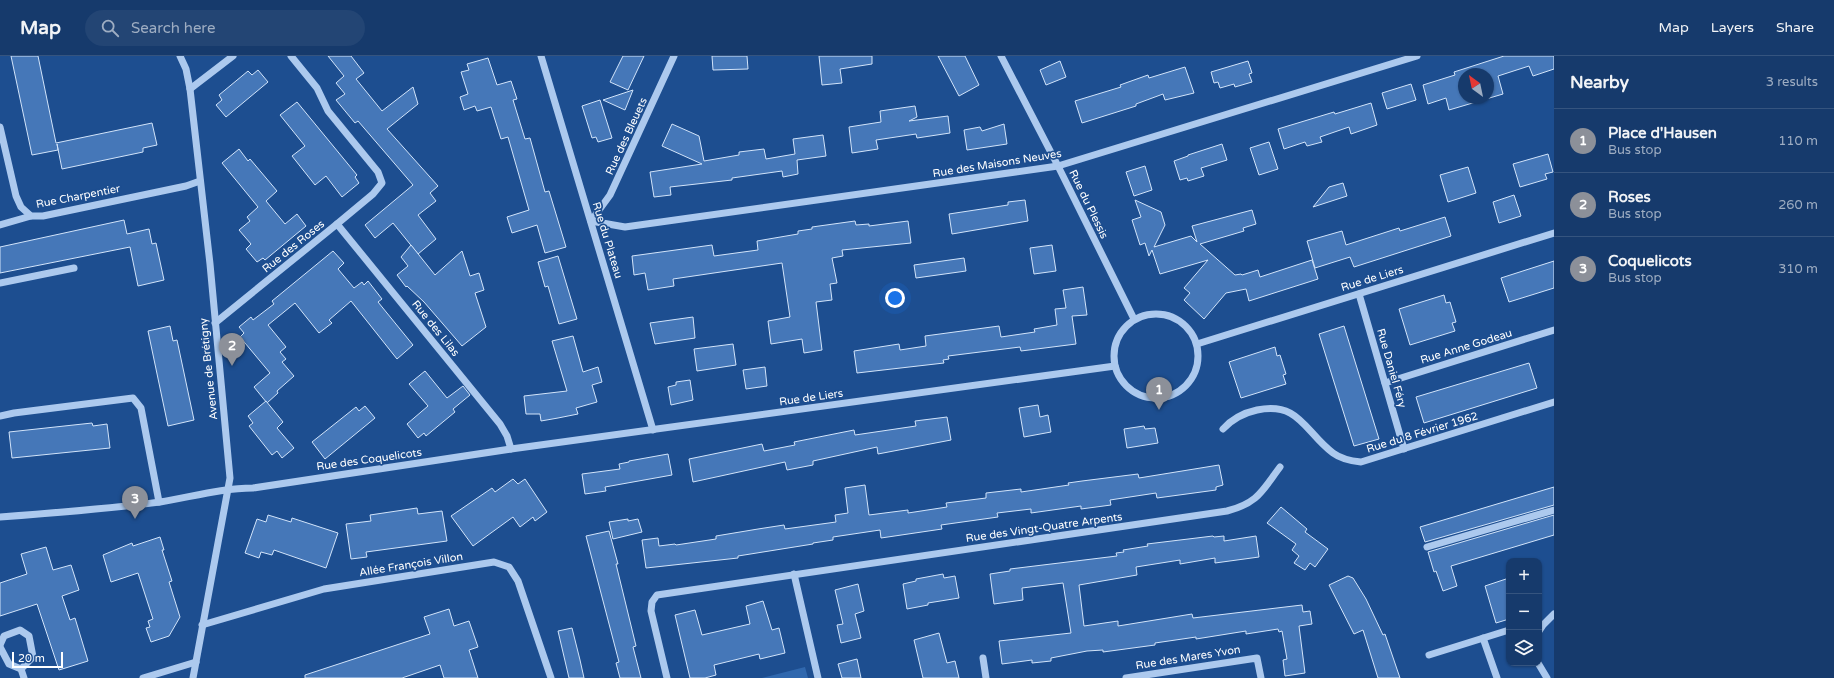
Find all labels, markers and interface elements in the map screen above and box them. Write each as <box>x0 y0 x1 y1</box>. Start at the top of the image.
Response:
search box <box>85 10 365 46</box>
text: Map <box>20 17 61 39</box>
icon: search <box>99 17 121 39</box>
text: Search here <box>131 19 215 37</box>
text: Map <box>1659 19 1689 36</box>
text: Layers <box>1711 19 1754 36</box>
text: Share <box>1776 19 1814 36</box>
north arrow <box>1458 68 1494 104</box>
text: Nearby <box>1570 72 1629 93</box>
text: 3 results <box>1766 74 1818 90</box>
street label: Rue des Bleuets <box>603 95 650 177</box>
text: Place d'Hausen <box>1608 124 1717 142</box>
text: 1 <box>1579 133 1587 149</box>
text: 110 m <box>1778 133 1818 149</box>
text: Bus stop <box>1608 142 1662 158</box>
street label: Rue des Maisons Neuves <box>932 147 1062 180</box>
street label: Rue du Plessis <box>1066 168 1111 241</box>
street label: Rue Charpentier <box>35 182 122 211</box>
text: Roses <box>1608 188 1651 206</box>
text: 2 <box>1579 197 1587 213</box>
text: 260 m <box>1778 197 1818 213</box>
street label: Rue du Plateau <box>590 200 625 280</box>
text: Bus stop <box>1608 206 1662 222</box>
street label: Rue des Roses <box>260 217 327 275</box>
text: Coquelicots <box>1608 252 1692 270</box>
text: 3 <box>1579 261 1587 277</box>
text: 310 m <box>1778 261 1818 277</box>
street label: Rue de Liers <box>1339 263 1405 294</box>
text: Bus stop <box>1608 270 1662 286</box>
your location <box>885 288 905 308</box>
street label: Rue des Lilas <box>409 298 462 359</box>
street label: Avenue de Brétigny <box>197 317 220 421</box>
street label: Rue Anne Godeau <box>1419 326 1514 367</box>
street label: Rue Daniel Féry <box>1374 327 1409 409</box>
pin: 2 <box>219 333 245 366</box>
pin: 1 <box>1146 377 1172 410</box>
street label: Rue de Liers <box>778 387 844 408</box>
street label: Rue du 8 Février 1962 <box>1365 409 1480 456</box>
street label: Rue des Coquelicots <box>315 446 423 473</box>
pin: 3 <box>122 486 148 519</box>
street label: Rue des Vingt-Quatre Arpents <box>965 510 1123 545</box>
street label: Allée François Villon <box>358 550 464 579</box>
map controls <box>1506 558 1542 666</box>
button: + <box>1506 558 1542 594</box>
button: − <box>1506 594 1542 630</box>
button: layers <box>1506 630 1542 666</box>
street label: Rue des Mares Yvon <box>1135 643 1241 672</box>
scale bar <box>12 650 63 669</box>
text: 20 m <box>18 652 45 665</box>

